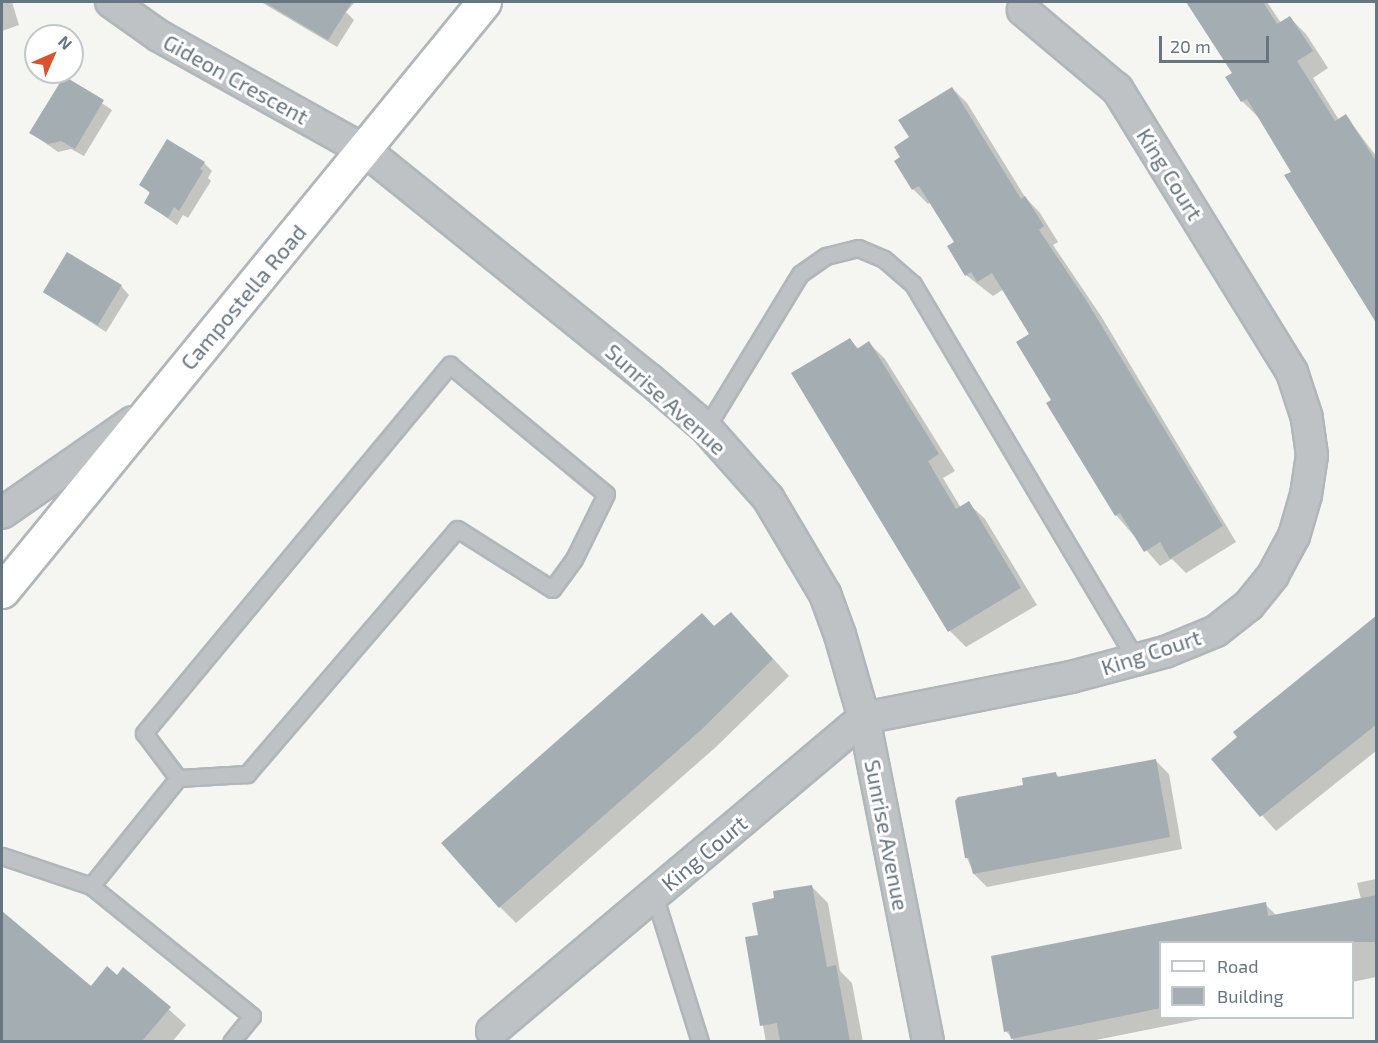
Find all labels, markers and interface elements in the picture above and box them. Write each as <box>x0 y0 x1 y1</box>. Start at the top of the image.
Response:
north arrow <box>24 24 84 84</box>
scale bar <box>1162 24 1272 62</box>
street label: Gideon Crescent <box>159 28 313 130</box>
text: N <box>55 32 76 53</box>
text: 20 m <box>1170 35 1211 57</box>
street label: King Court <box>1131 123 1209 225</box>
street label: Campostella Road <box>175 219 311 375</box>
street label: Sunrise Avenue <box>600 338 732 460</box>
street label: King Court <box>1098 624 1204 680</box>
street label: Sunrise Avenue <box>859 757 915 913</box>
street label: King Court <box>656 810 752 896</box>
legend <box>1159 941 1354 1019</box>
text: Road <box>1217 955 1258 977</box>
text: Building <box>1217 985 1284 1007</box>

